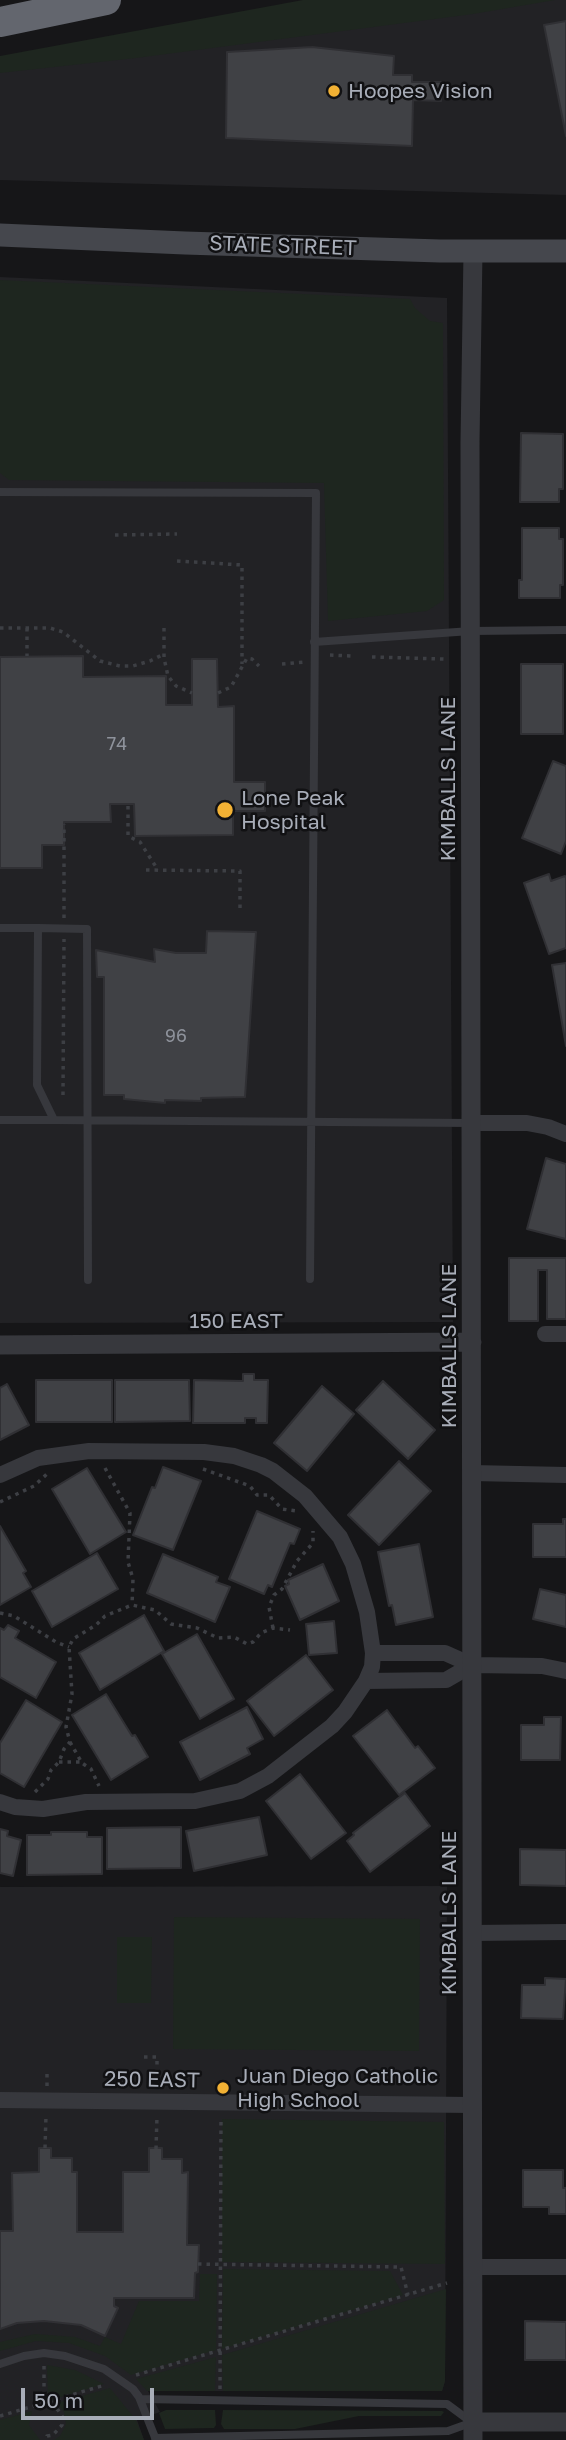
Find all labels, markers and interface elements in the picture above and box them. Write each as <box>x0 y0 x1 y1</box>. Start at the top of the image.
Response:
place label: Hoopes Vision <box>348 78 493 104</box>
marker: Hoopes Vision <box>326 83 342 99</box>
street label: STATE STREET <box>209 231 357 261</box>
street label: KIMBALLS LANE <box>435 697 461 861</box>
house number: 74 <box>107 733 127 755</box>
place label: Lone Peak Hospital <box>241 785 345 835</box>
marker: Lone Peak Hospital <box>215 800 235 820</box>
house number: 96 <box>165 1025 187 1047</box>
street label: KIMBALLS LANE <box>436 1264 462 1428</box>
street label: 150 EAST <box>189 1308 283 1334</box>
street label: KIMBALLS LANE <box>436 1831 462 1995</box>
place label: Juan Diego Catholic High School <box>237 2063 438 2113</box>
street label: 250 EAST <box>104 2067 200 2093</box>
marker: Juan Diego Catholic High School <box>215 2080 231 2096</box>
scale bar <box>24 2374 158 2418</box>
text: 50 m <box>34 2387 83 2413</box>

